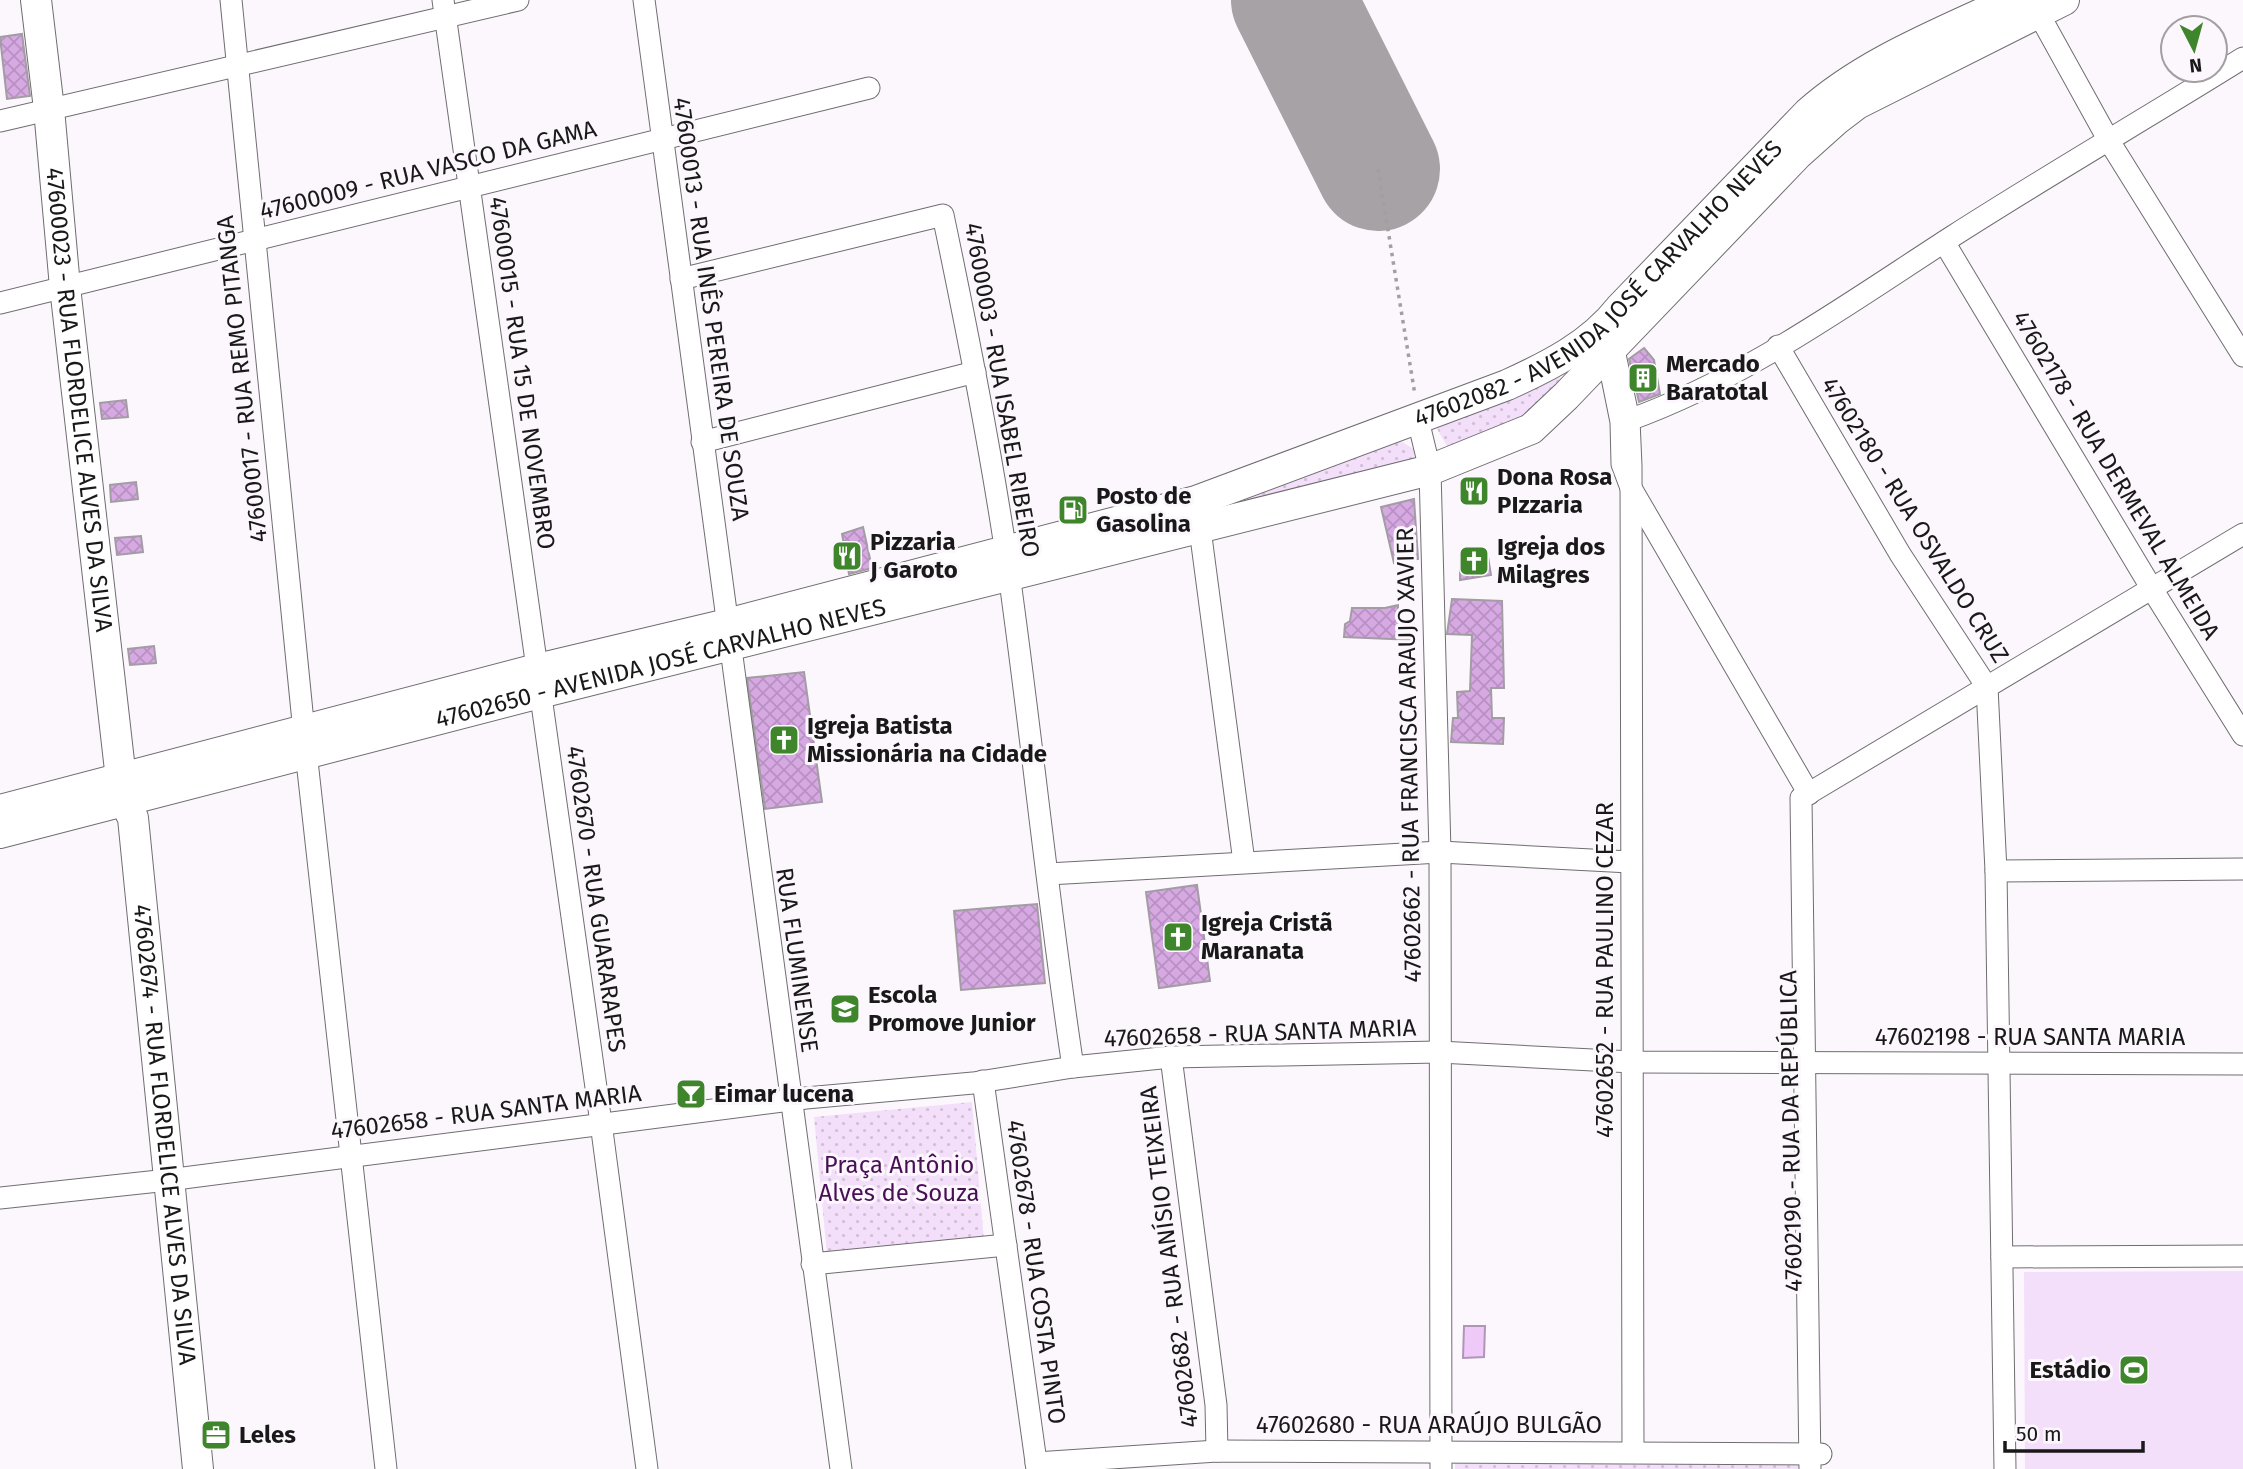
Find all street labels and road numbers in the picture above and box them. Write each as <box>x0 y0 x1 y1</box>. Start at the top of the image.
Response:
street label: 47600013 - RUA INÊS PEREIRA DE SOUZA <box>667 96 755 523</box>
street label: 47600009 - RUA VASCO DA GAMA <box>257 115 599 225</box>
street label: 47602082 - AVENIDA JOSÉ CARVALHO NEVES <box>1410 135 1788 432</box>
street label: 47600023 - RUA FLORDELICE ALVES DA SILVA <box>40 166 118 634</box>
street label: 47600015 - RUA 15 DE NOVEMBRO <box>483 195 561 551</box>
street label: 47600017 - RUA REMO PITANGA <box>211 214 273 544</box>
street label: 47600003 - RUA ISABEL RIBEIRO <box>959 220 1045 560</box>
street label: 47602178 - RUA DERMEVAL ALMEIDA <box>2007 306 2226 645</box>
street label: 47602180 - RUA OSVALDO CRUZ <box>1815 372 2015 668</box>
street label: 47602662 - RUA FRANCISCA ARAUJO XAVIER <box>1391 527 1427 983</box>
street label: 47602650 - AVENIDA JOSÉ CARVALHO NEVES <box>432 593 889 734</box>
street label: 47602670 - RUA GUARARAPES <box>561 744 631 1054</box>
street label: 47602652 - RUA PAULINO CEZAR <box>1591 802 1619 1138</box>
street label: RUA FLUMINENSE <box>770 866 824 1054</box>
street label: 47602674 - RUA FLORDELICE ALVES DA SILVA <box>128 903 202 1366</box>
street label: 47602190 - RUA DA REPÚBLICA <box>1773 970 1808 1292</box>
street label: 47602658 - RUA SANTA MARIA <box>1103 1014 1417 1052</box>
street label: 47602198 - RUA SANTA MARIA <box>1875 1023 2185 1051</box>
street label: 47602658 - RUA SANTA MARIA <box>329 1079 643 1145</box>
street label: 47602682 - RUA ANÍSIO TEIXEIRA <box>1133 1084 1204 1430</box>
street label: 47602678 - RUA COSTA PINTO <box>1001 1118 1071 1426</box>
street label: 47602680 - RUA ARAÚJO BULGÃO <box>1256 1410 1602 1439</box>

